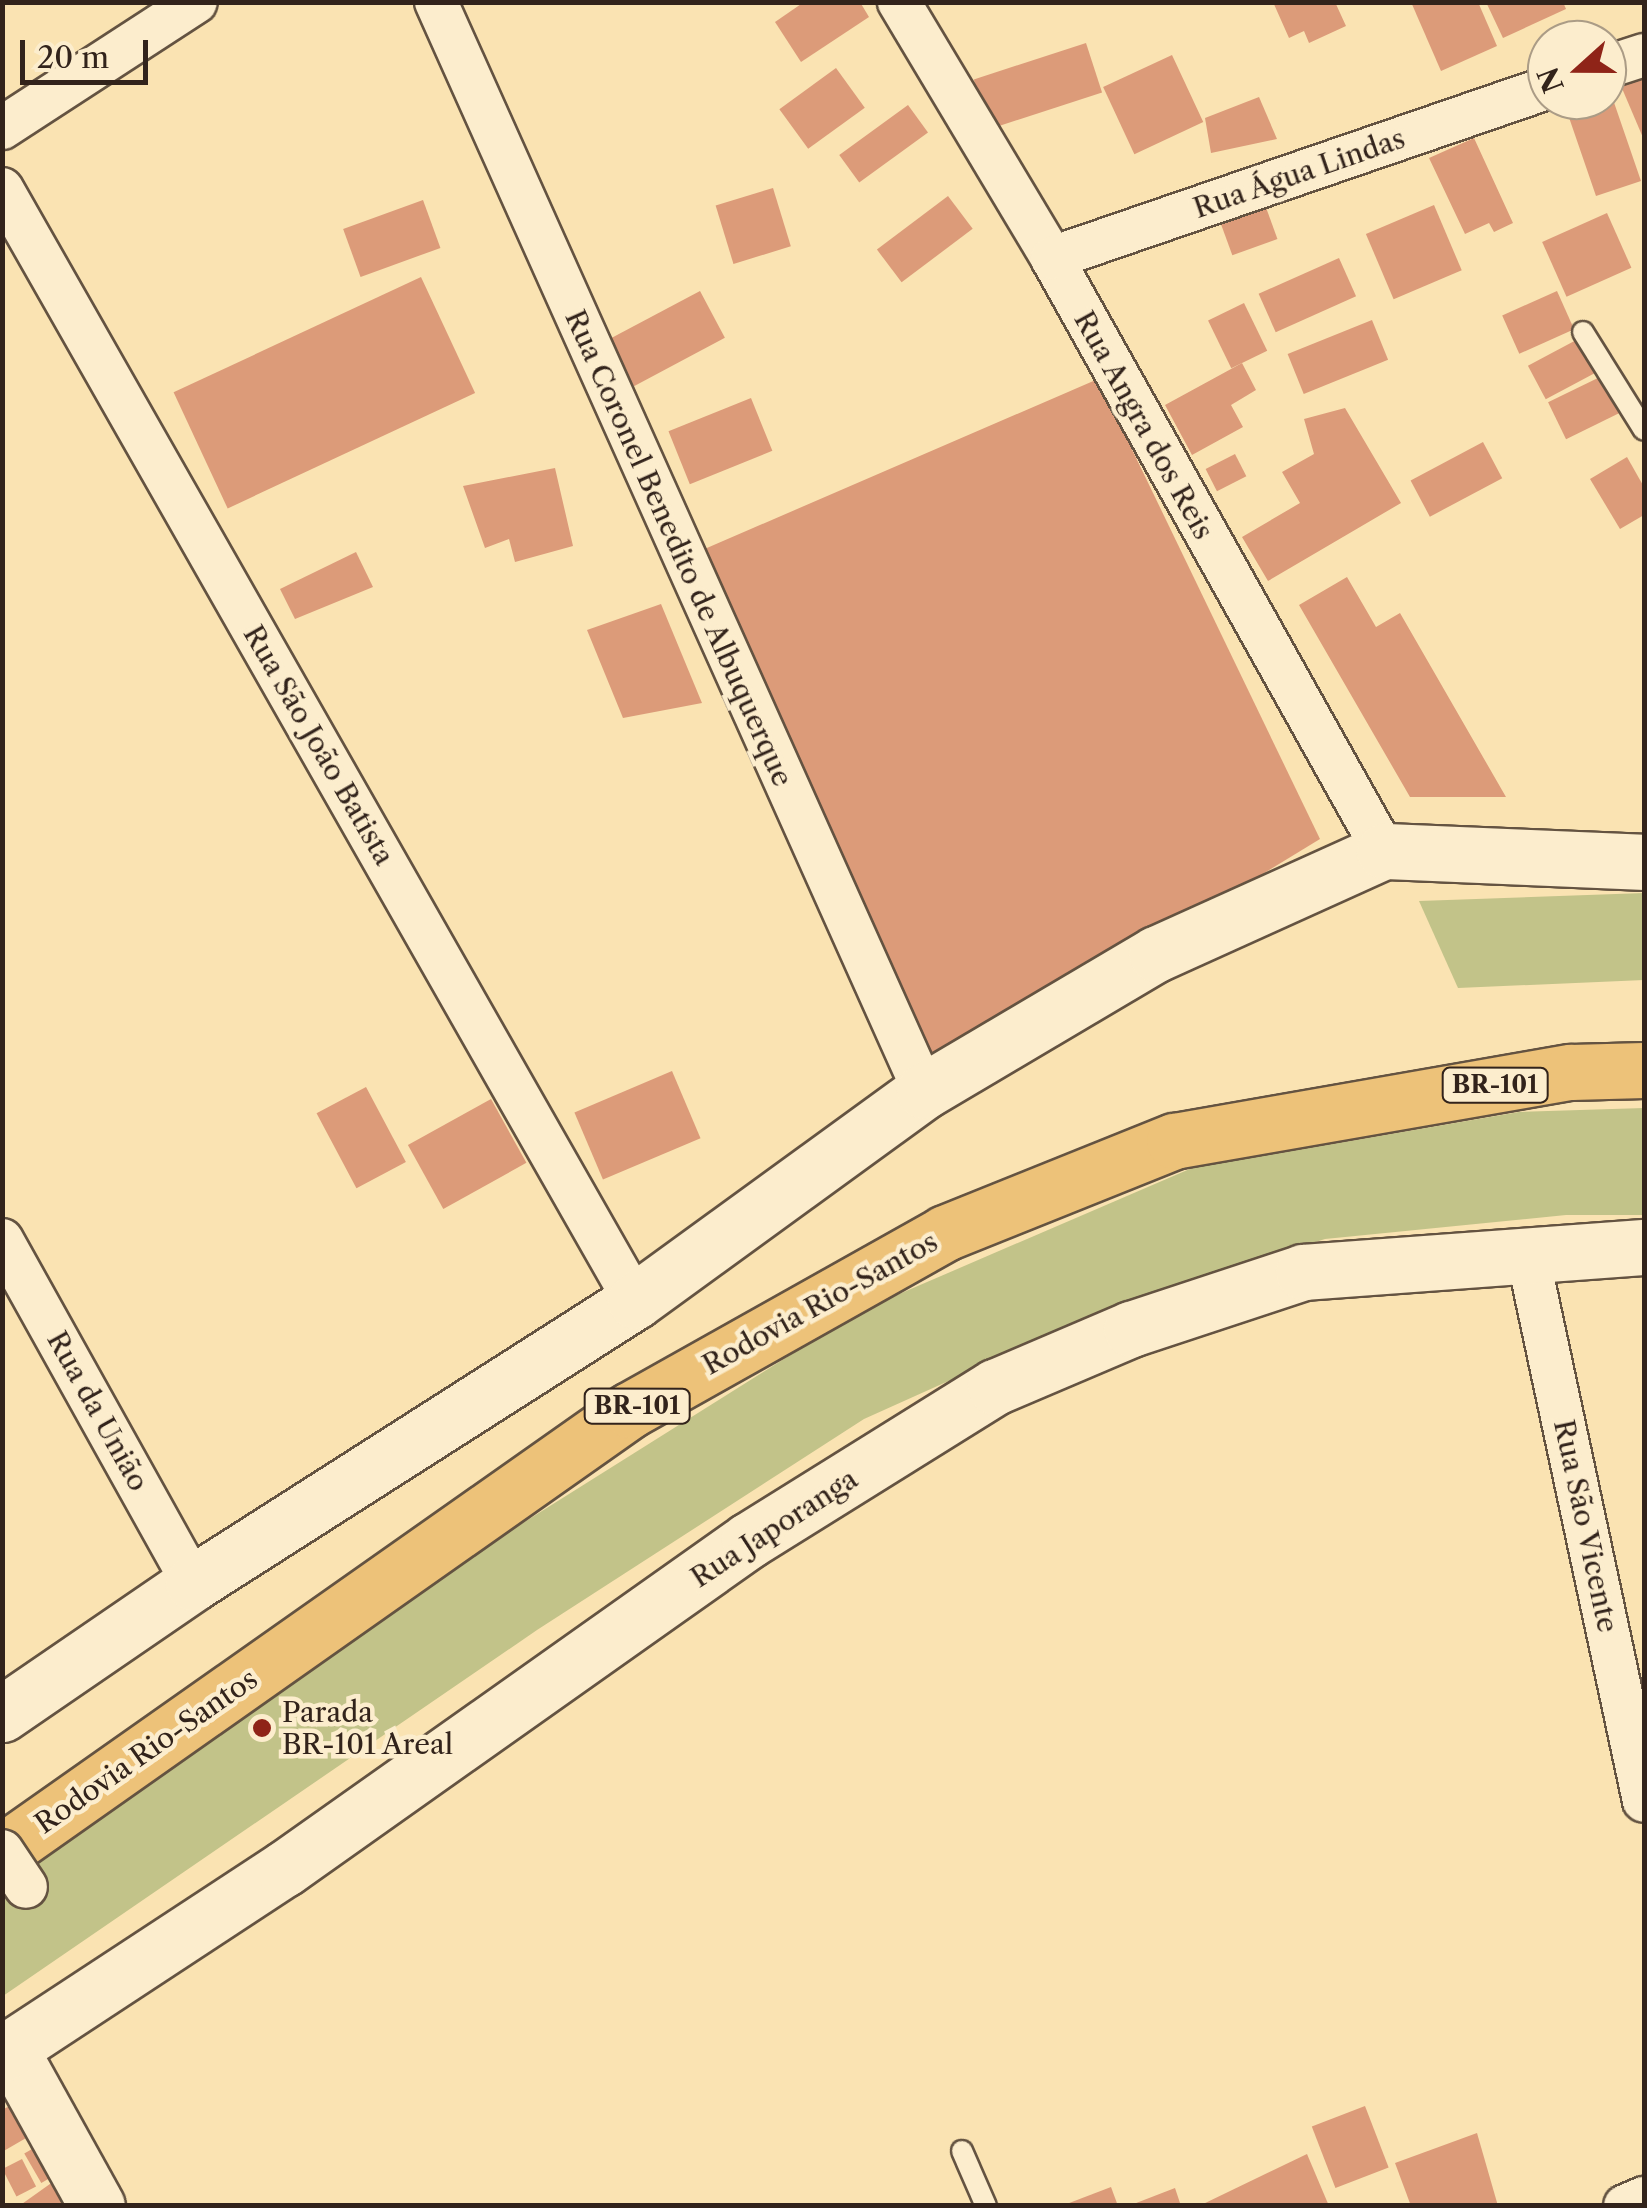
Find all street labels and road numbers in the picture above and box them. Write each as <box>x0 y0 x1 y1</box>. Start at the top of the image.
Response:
street label: Rua Água Lindas <box>1188 121 1410 225</box>
street label: Rua Coronel Benedito de Albuquerque <box>558 304 800 792</box>
street label: Rua Angra dos Reis <box>1067 304 1221 546</box>
street label: Rua São João Batista <box>237 619 401 871</box>
road number: BR-101 <box>1440 1065 1550 1105</box>
street label: Rodovia Rio-Santos <box>696 1224 944 1382</box>
street label: Rua da União <box>40 1325 156 1497</box>
road number: BR-101 <box>582 1386 692 1426</box>
street label: Rua São Vicente <box>1547 1416 1625 1636</box>
street label: Rua Japoranga <box>684 1462 864 1594</box>
street label: Rodovia Rio-Santos <box>28 1662 264 1840</box>

